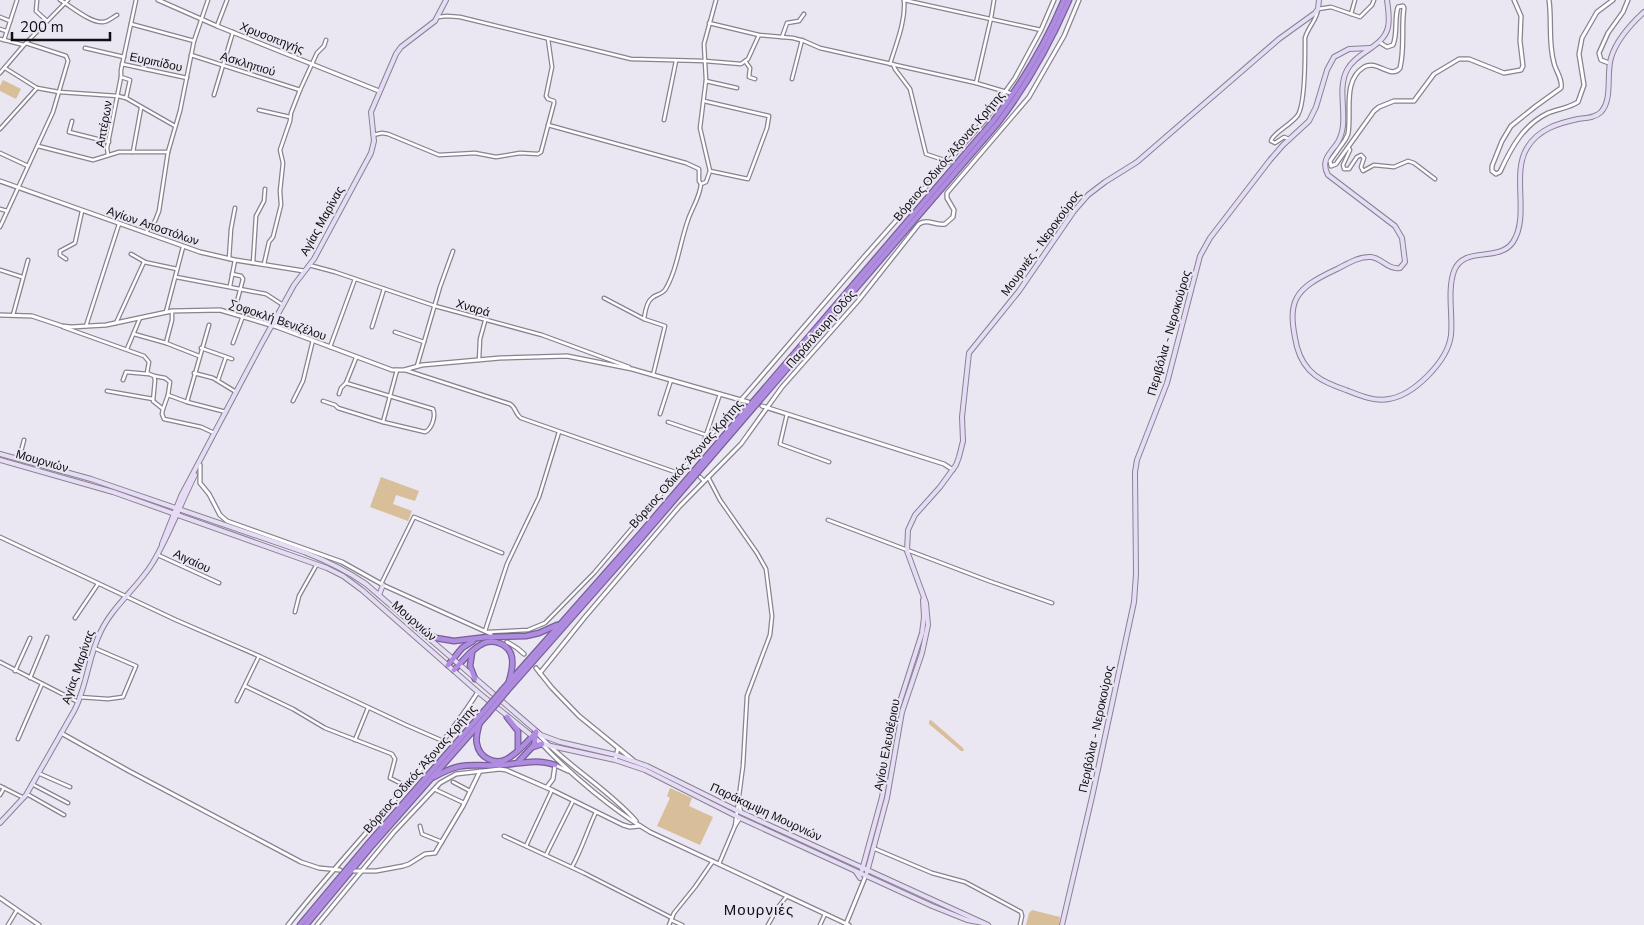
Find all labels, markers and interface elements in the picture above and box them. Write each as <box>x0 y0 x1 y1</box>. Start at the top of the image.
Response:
scale bar <box>12 10 110 42</box>
text: 200 m <box>20 17 64 37</box>
street label: Χρυσοπηγής <box>238 18 307 58</box>
street label: Ασκληπιού <box>218 48 278 80</box>
street label: Ευριπίδου <box>128 49 184 75</box>
street label: Βόρειος Οδικός Άξονας Κρήτης <box>890 87 1008 224</box>
street label: Απτέρων <box>92 99 116 149</box>
street label: Αγίας Μαρίνας <box>296 183 348 259</box>
street label: Μουρνιές - Νεροκούρος <box>997 187 1085 299</box>
street label: Αγίων Αποστόλων <box>105 203 201 249</box>
street label: Περιβόλια - Νεροκούρος <box>1143 268 1195 397</box>
street label: Παράπλευρη Οδός <box>782 286 860 372</box>
street label: Σοφοκλή Βενιζέλου <box>227 296 329 344</box>
street label: Χναρά <box>454 296 492 320</box>
street label: Βόρειος Οδικός Άξονας Κρήτης <box>626 396 746 532</box>
street label: Μουρνιών <box>14 446 70 476</box>
street label: Αιγαίου <box>171 545 213 577</box>
street label: Μουρνιών <box>388 597 440 645</box>
street label: Αγίας Μαρίνας <box>58 628 98 706</box>
street label: Περιβόλια - Νεροκούρος <box>1075 664 1117 794</box>
street label: Αγίου Ελευθέριου <box>870 698 904 792</box>
street label: Βόρειος Οδικός Άξονας Κρήτης <box>360 701 480 837</box>
street label: Παράκαμψη Μουρνιών <box>708 779 824 845</box>
district label: Μουρνιές <box>724 900 794 920</box>

